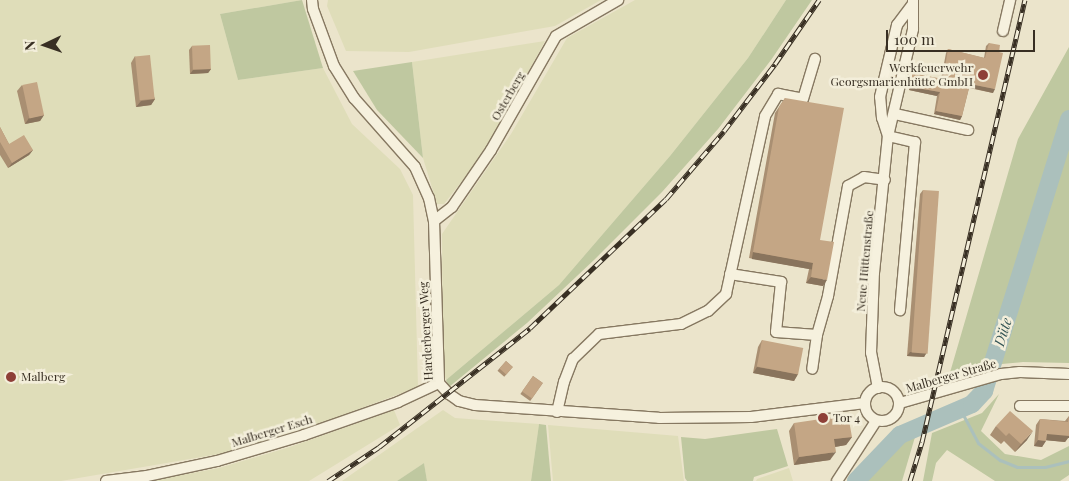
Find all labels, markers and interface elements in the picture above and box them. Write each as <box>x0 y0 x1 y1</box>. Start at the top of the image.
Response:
north arrow <box>20 20 70 70</box>
scale bar <box>889 20 1038 52</box>
text: 100 m <box>894 29 935 49</box>
text: N <box>20 40 39 51</box>
place label: Werkfeuerwehr Georgsmarienhütte GmbH <box>830 61 973 89</box>
street label: Osterberg <box>488 69 528 123</box>
marker: Werkfeuerwehr Georgsmarienhütte GmbH <box>977 69 989 81</box>
street label: Neue Hüttenstraße <box>853 210 877 312</box>
street label: Harderberger Weg <box>416 281 436 381</box>
water label: Düte <box>991 316 1015 348</box>
street label: Malberger Straße <box>904 356 998 396</box>
place label: Malberg <box>21 370 65 384</box>
marker: Malberg <box>5 371 17 383</box>
place label: Tor 4 <box>833 411 861 425</box>
street label: Malberger Esch <box>230 412 314 450</box>
marker: Tor 4 <box>817 412 829 424</box>

